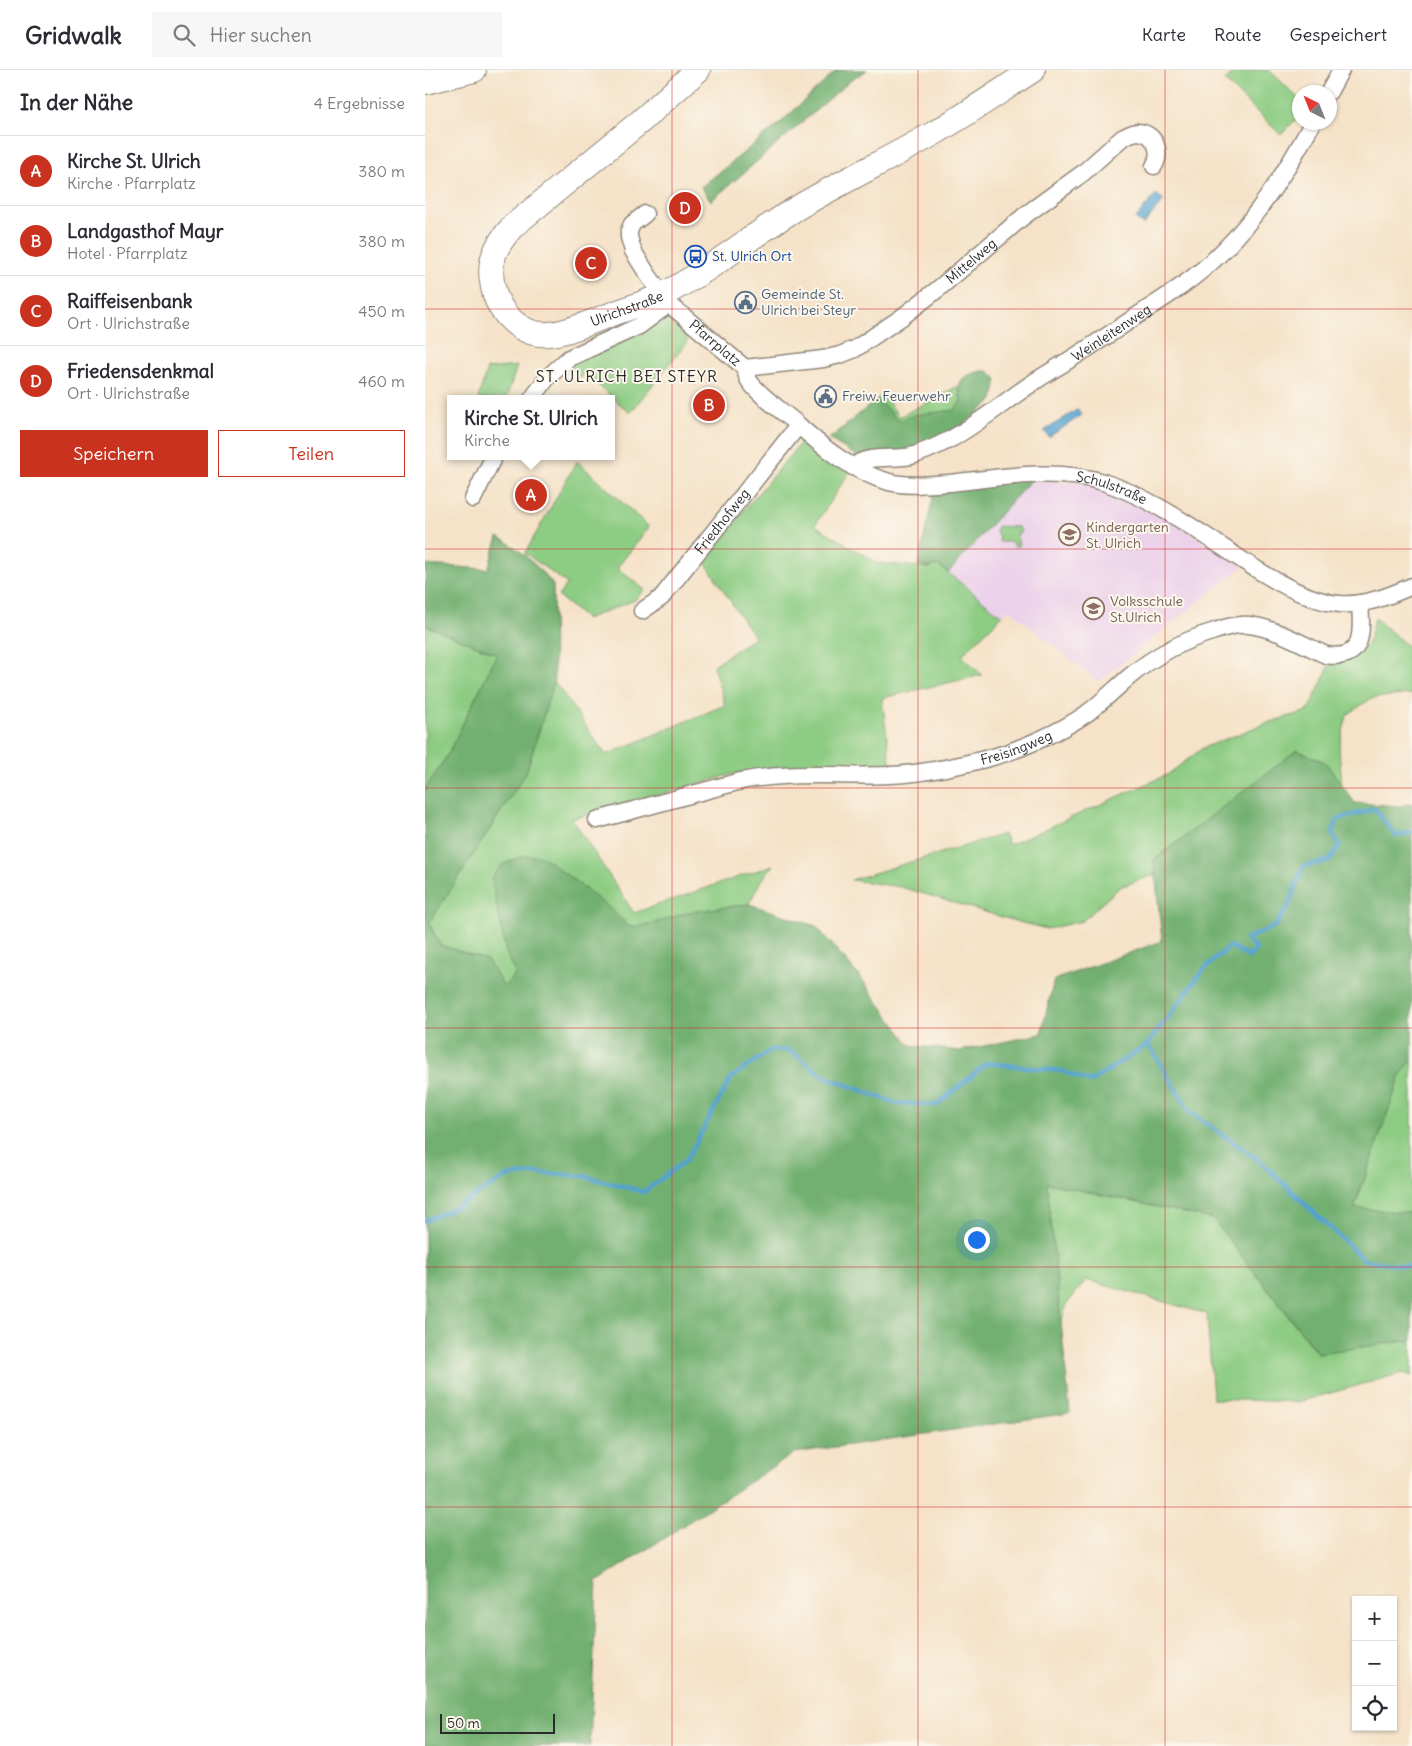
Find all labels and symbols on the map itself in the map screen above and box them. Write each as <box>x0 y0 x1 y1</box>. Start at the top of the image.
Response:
north arrow <box>1292 85 1337 130</box>
pin: D <box>669 189 701 227</box>
street label: Mittelweg <box>942 234 1000 287</box>
pin: C <box>575 244 607 282</box>
bus stop icon: St. Ulrich Ort <box>684 244 708 268</box>
place label: St. Ulrich Ort <box>712 247 792 265</box>
place label: Gemeinde St. Ulrich bei Steyr <box>761 285 856 319</box>
street label: Ulrichstraße <box>588 287 666 331</box>
public building icon: Gemeinde St. Ulrich bei Steyr <box>733 290 757 314</box>
street label: Weinleitenweg <box>1068 300 1154 365</box>
street label: Pfarrplatz <box>685 316 745 370</box>
district label: ST. ULRICH BEI STEYR <box>536 366 718 386</box>
public building icon: Freiw. Feuerwehr <box>814 384 838 408</box>
pin: B <box>693 386 725 424</box>
place label: Freiw. Feuerwehr <box>842 387 951 405</box>
street label: Schulstraße <box>1075 467 1150 508</box>
pin: A <box>515 476 547 514</box>
street label: Friedhofweg <box>690 485 754 558</box>
place label: Kindergarten St. Ulrich <box>1086 518 1169 552</box>
school or university icon: Kindergarten St. Ulrich <box>1058 523 1082 547</box>
place label: Volksschule St.Ulrich <box>1110 592 1183 626</box>
school or university icon: Volksschule St.Ulrich <box>1082 597 1106 621</box>
street label: Freisingweg <box>978 726 1055 769</box>
your location <box>964 1227 990 1253</box>
scale bar <box>440 1711 555 1734</box>

